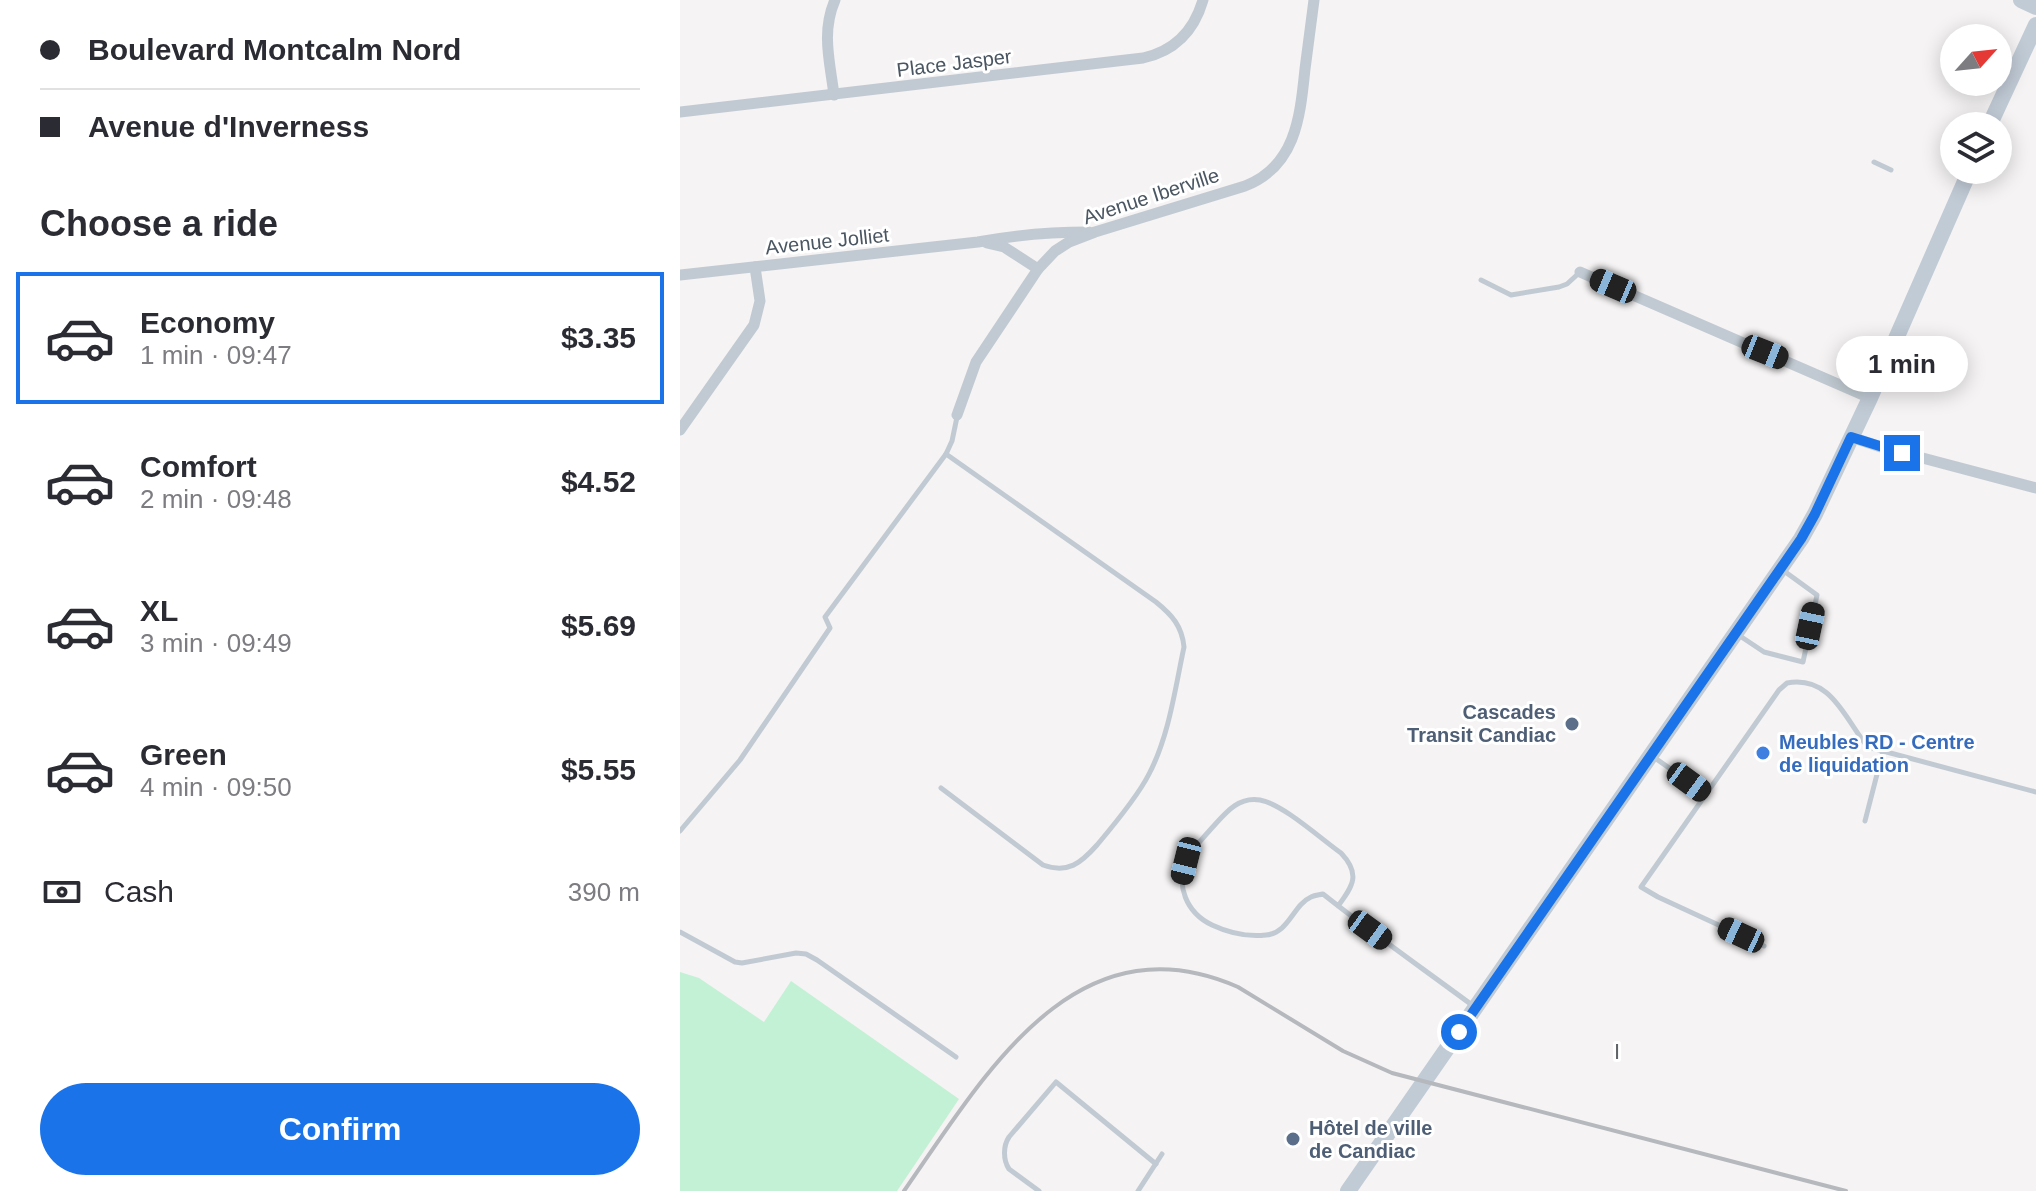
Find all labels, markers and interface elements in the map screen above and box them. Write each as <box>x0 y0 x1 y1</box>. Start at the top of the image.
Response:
north arrow <box>1940 24 2012 96</box>
map controls <box>1940 24 2012 184</box>
text: Boulevard Montcalm Nord <box>88 33 461 66</box>
street label: Place Jasper <box>895 45 1013 81</box>
text: Avenue d'Inverness <box>88 110 369 143</box>
button: layers <box>1940 112 2012 184</box>
street label: Avenue Iberville <box>1080 164 1222 228</box>
text: Choose a ride <box>40 203 278 244</box>
street label: Avenue Jolliet <box>764 224 890 258</box>
car <box>1586 266 1640 306</box>
icon: car <box>44 302 116 374</box>
text: Economy <box>140 306 275 339</box>
text: $3.35 <box>561 321 636 354</box>
car <box>1738 332 1792 372</box>
callout: 1 min <box>1836 337 1968 393</box>
text: 1 min · 09:47 <box>140 340 292 370</box>
text: 1 min <box>1868 349 1936 379</box>
route end <box>1884 435 1920 471</box>
icon: car <box>44 446 116 518</box>
text: Comfort <box>140 450 257 483</box>
text: $4.52 <box>561 465 636 498</box>
text: 2 min · 09:48 <box>140 484 292 514</box>
icon: car <box>44 590 116 662</box>
text: XL <box>140 594 178 627</box>
car <box>1793 600 1827 652</box>
text: $5.69 <box>561 609 636 642</box>
text: 3 min · 09:49 <box>140 628 292 658</box>
place label: Cascades Transit Candiac <box>1407 701 1556 746</box>
marker: Cascades Transit Candiac <box>1563 715 1581 733</box>
place label: Meubles RD - Centre de liquidation <box>1779 731 1975 776</box>
icon: car <box>44 734 116 806</box>
text: Green <box>140 738 227 771</box>
marker: Meubles RD - Centre de liquidation <box>1754 744 1772 762</box>
text: $5.55 <box>561 753 636 786</box>
car <box>1663 758 1715 806</box>
text: 4 min · 09:50 <box>140 772 292 802</box>
car <box>1169 835 1203 887</box>
icon: cash <box>40 870 84 914</box>
text: Cash <box>104 875 174 908</box>
text: 390 m <box>568 877 640 907</box>
car <box>1344 906 1396 954</box>
car <box>1714 914 1768 956</box>
route start <box>1441 1014 1477 1050</box>
district label: I <box>1614 1039 1622 1064</box>
button: Confirm <box>40 1083 640 1175</box>
place label: Hôtel de ville de Candiac <box>1309 1117 1432 1162</box>
marker: Hôtel de ville de Candiac <box>1284 1130 1302 1148</box>

